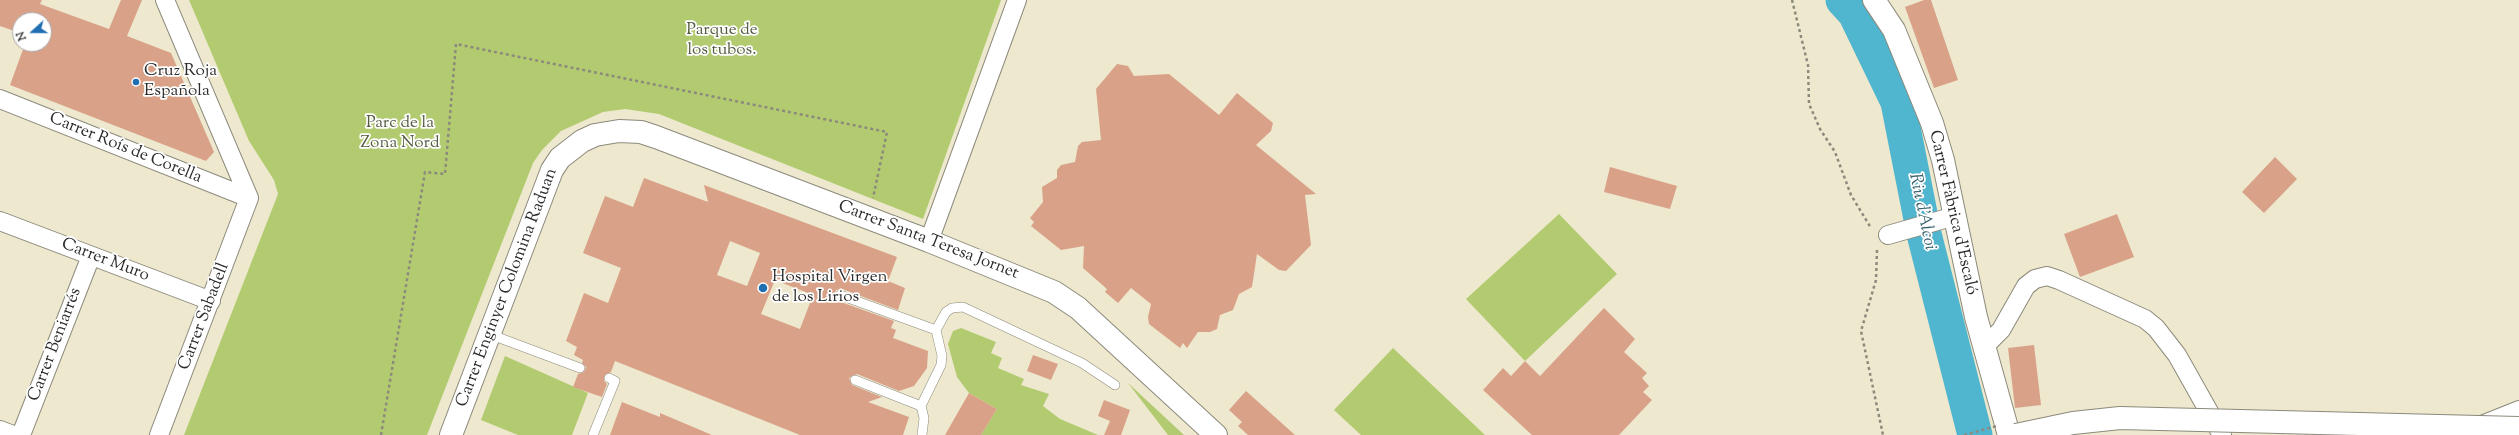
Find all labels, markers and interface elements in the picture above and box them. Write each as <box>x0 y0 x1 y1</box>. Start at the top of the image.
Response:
north arrow <box>12 12 52 52</box>
park label: Parque de los tubos. <box>686 21 758 61</box>
text: N <box>13 29 31 43</box>
place label: Cruz Roja Española <box>144 62 217 102</box>
marker: Cruz Roja Española <box>131 77 141 87</box>
street label: Carrer Roís de Corella <box>46 109 204 189</box>
park label: Parc de la Zona Nord <box>361 114 439 154</box>
street label: Carrer Fàbrica d'Escaló <box>1923 129 1981 297</box>
street label: Carrer Enginyer Colomina Raduan <box>453 166 563 410</box>
water label: Riu d'Alcoi <box>1902 172 1940 252</box>
street label: Carrer Santa Teresa Jornet <box>835 197 1021 285</box>
street label: Carrer Muro <box>58 235 152 287</box>
street label: Carrer Sabadell <box>175 261 235 373</box>
place label: Hospital Virgen de los Lirios <box>772 268 888 308</box>
marker: Hospital Virgen de los Lirios <box>757 282 769 294</box>
street label: Carrer Beniarrés <box>25 285 87 405</box>

